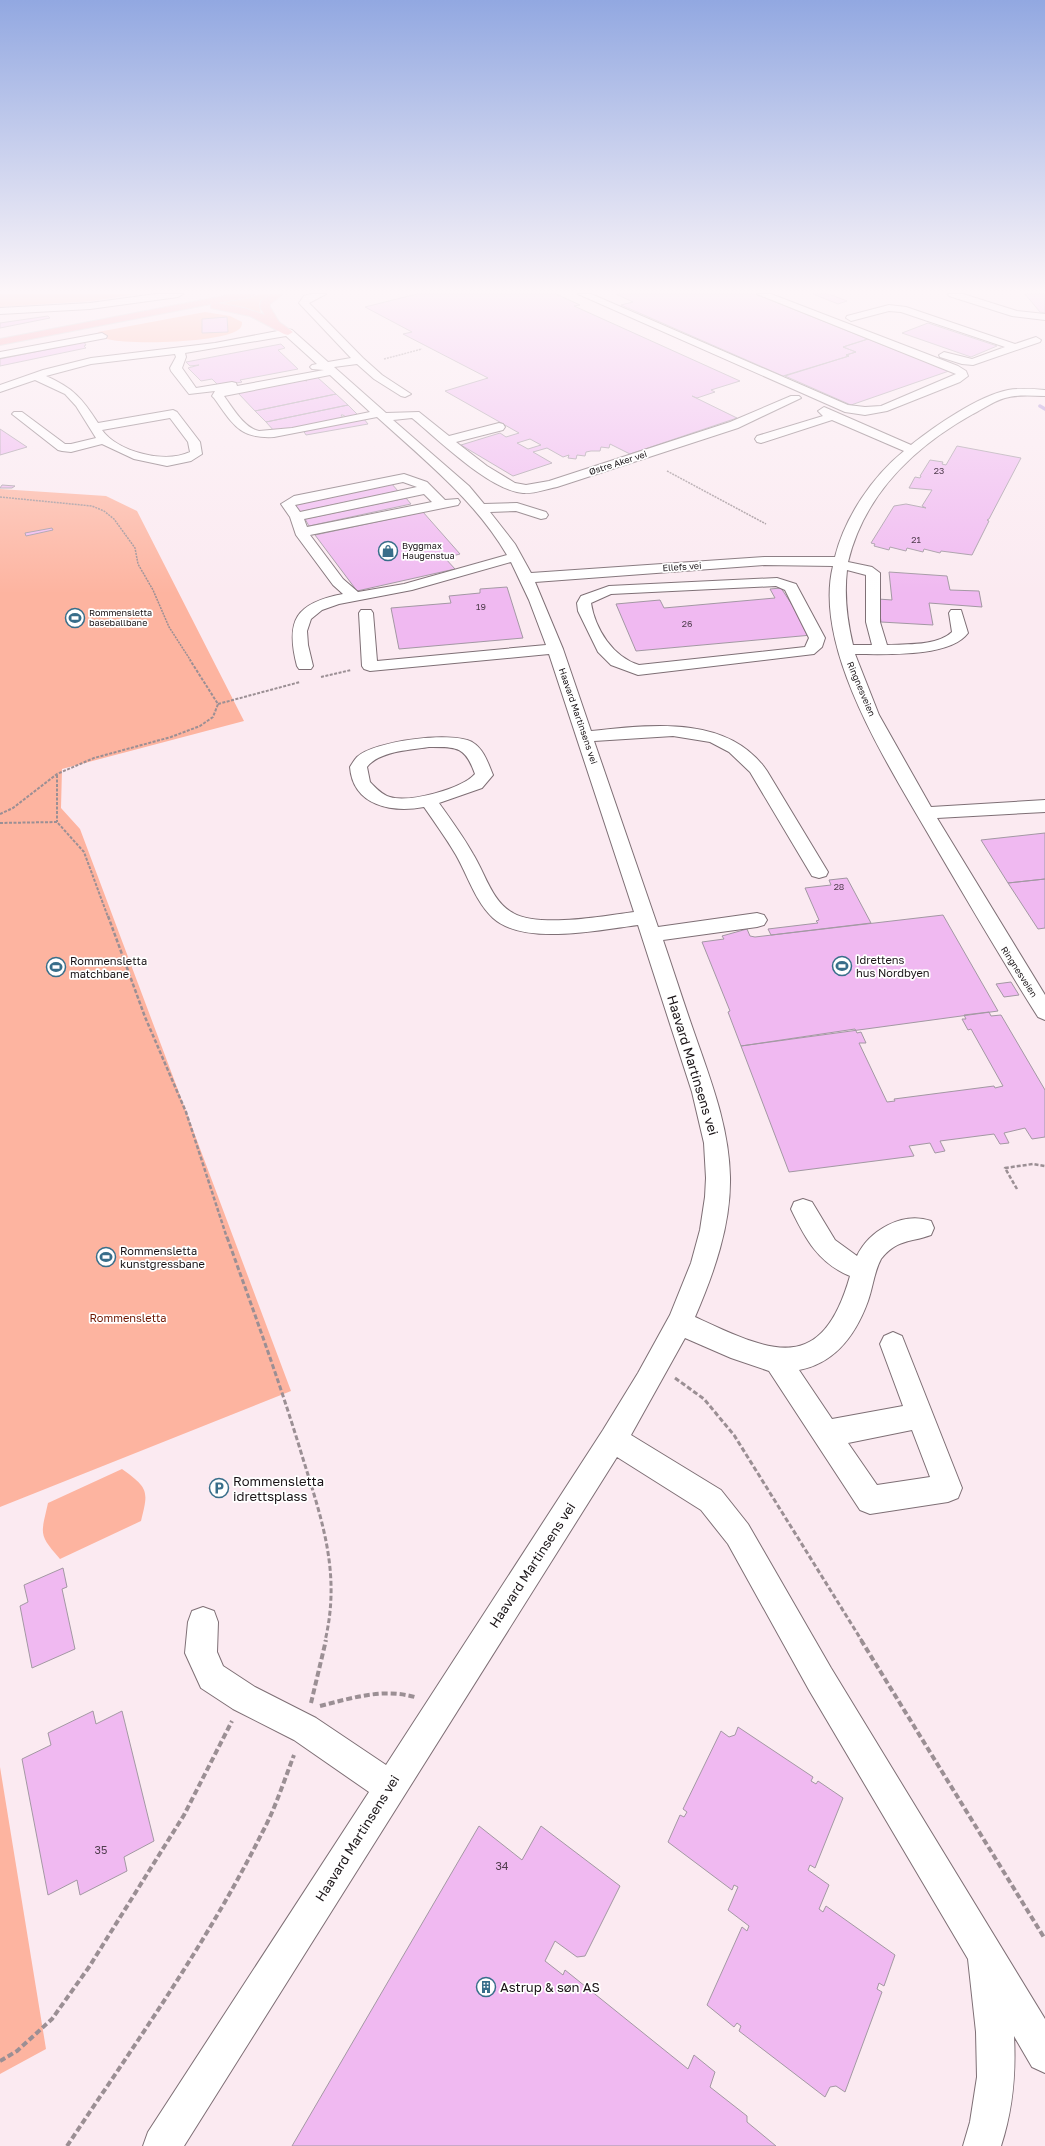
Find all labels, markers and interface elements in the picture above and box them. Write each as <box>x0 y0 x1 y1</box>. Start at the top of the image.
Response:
street label: Østre Aker vei <box>587 448 648 477</box>
house number: 23 <box>934 465 944 476</box>
house number: 21 <box>911 534 921 545</box>
shop icon: Byggmax Haugenstua <box>377 540 399 562</box>
place label: Byggmax Haugenstua <box>402 540 455 561</box>
street label: Ellefs vei <box>662 560 702 573</box>
house number: 19 <box>476 601 486 612</box>
sports icon: Rommensletta baseballbane <box>64 607 86 629</box>
place label: Rommensletta baseballbane <box>89 607 152 628</box>
house number: 26 <box>682 618 692 629</box>
street label: Ringnesveien <box>845 660 878 718</box>
street label: Haavard Martinsens vei <box>557 666 600 765</box>
house number: 28 <box>834 881 844 892</box>
street label: Ringnesveien <box>999 944 1040 999</box>
place label: Idrettens hus Nordbyen <box>856 953 930 979</box>
place label: Rommensletta matchbane <box>70 954 147 980</box>
sports icon: Idrettens hus Nordbyen <box>831 955 853 977</box>
sports icon: Rommensletta matchbane <box>45 956 67 978</box>
street label: Haavard Martinsens vei <box>664 993 722 1137</box>
place label: Rommensletta kunstgressbane <box>120 1244 205 1270</box>
sports icon: Rommensletta kunstgressbane <box>95 1246 117 1268</box>
park label: Rommensletta <box>89 1311 167 1324</box>
place label: Rommensletta idrettsplass <box>233 1473 324 1504</box>
parking icon: Rommensletta idrettsplass <box>208 1477 230 1499</box>
street label: Haavard Martinsens vei <box>486 1499 578 1631</box>
street label: Haavard Martinsens vei <box>312 1772 402 1904</box>
house number: 35 <box>95 1843 107 1856</box>
house number: 34 <box>495 1859 509 1872</box>
building icon: Astrup & søn AS <box>475 1976 497 1998</box>
place label: Astrup & søn AS <box>500 1979 600 1995</box>

